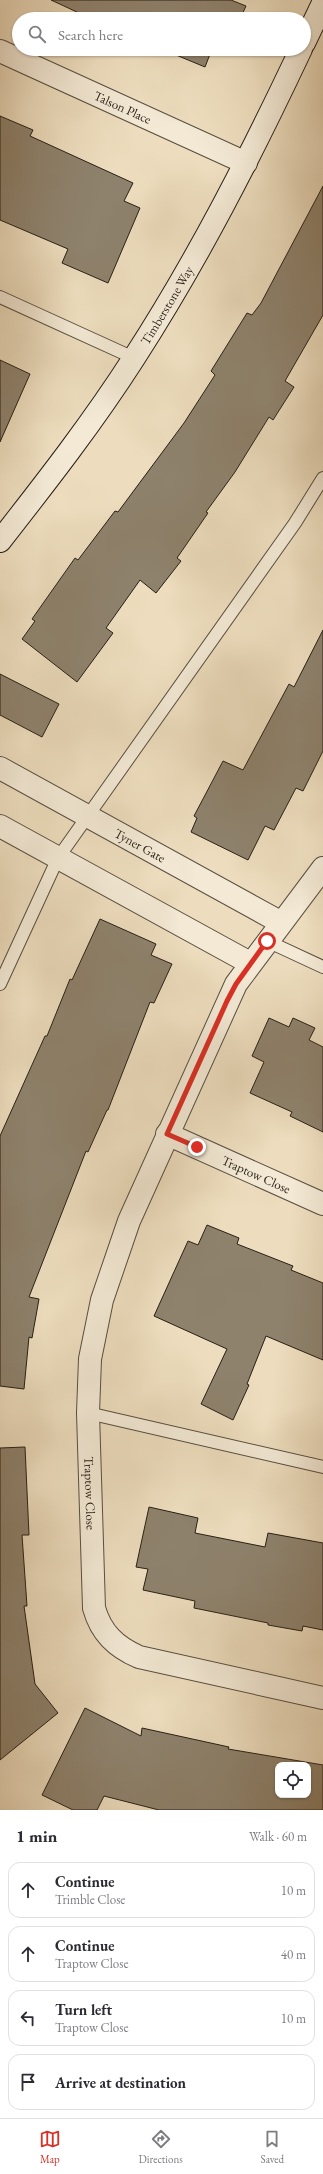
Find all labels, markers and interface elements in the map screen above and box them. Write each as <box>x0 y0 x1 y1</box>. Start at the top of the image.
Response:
search box <box>12 12 311 56</box>
icon: search <box>26 23 48 45</box>
text: Search here <box>58 25 123 44</box>
street label: Talson Place <box>91 86 154 127</box>
street label: Timberstone Way <box>136 262 197 348</box>
street label: Tyner Gate <box>112 824 169 866</box>
route start <box>258 932 276 950</box>
route end <box>188 1138 206 1156</box>
street label: Traptow Close <box>219 1151 293 1197</box>
street label: Traptow Close <box>81 1456 100 1530</box>
map controls <box>275 1762 311 1798</box>
button: locate <box>275 1762 311 1798</box>
text: 1 min <box>16 1825 57 1847</box>
text: Walk · 60 m <box>249 1828 307 1845</box>
text: Continue <box>55 1872 115 1891</box>
icon: ahead <box>17 1879 39 1901</box>
text: 10 m <box>281 1882 306 1899</box>
text: Trimble Close <box>55 1891 125 1908</box>
text: Continue <box>55 1936 115 1955</box>
icon: ahead <box>17 1943 39 1965</box>
text: 40 m <box>281 1946 306 1963</box>
text: Traptow Close <box>55 1955 129 1972</box>
text: Turn left <box>55 2000 112 2019</box>
icon: left <box>17 2007 39 2029</box>
text: 10 m <box>281 2010 306 2027</box>
text: Traptow Close <box>55 2019 129 2036</box>
icon: arrive <box>17 2071 39 2093</box>
text: Arrive at destination <box>55 2073 186 2092</box>
tab: Map <box>39 2128 61 2166</box>
tab: Directions <box>139 2128 183 2166</box>
tab: Saved <box>261 2128 284 2166</box>

